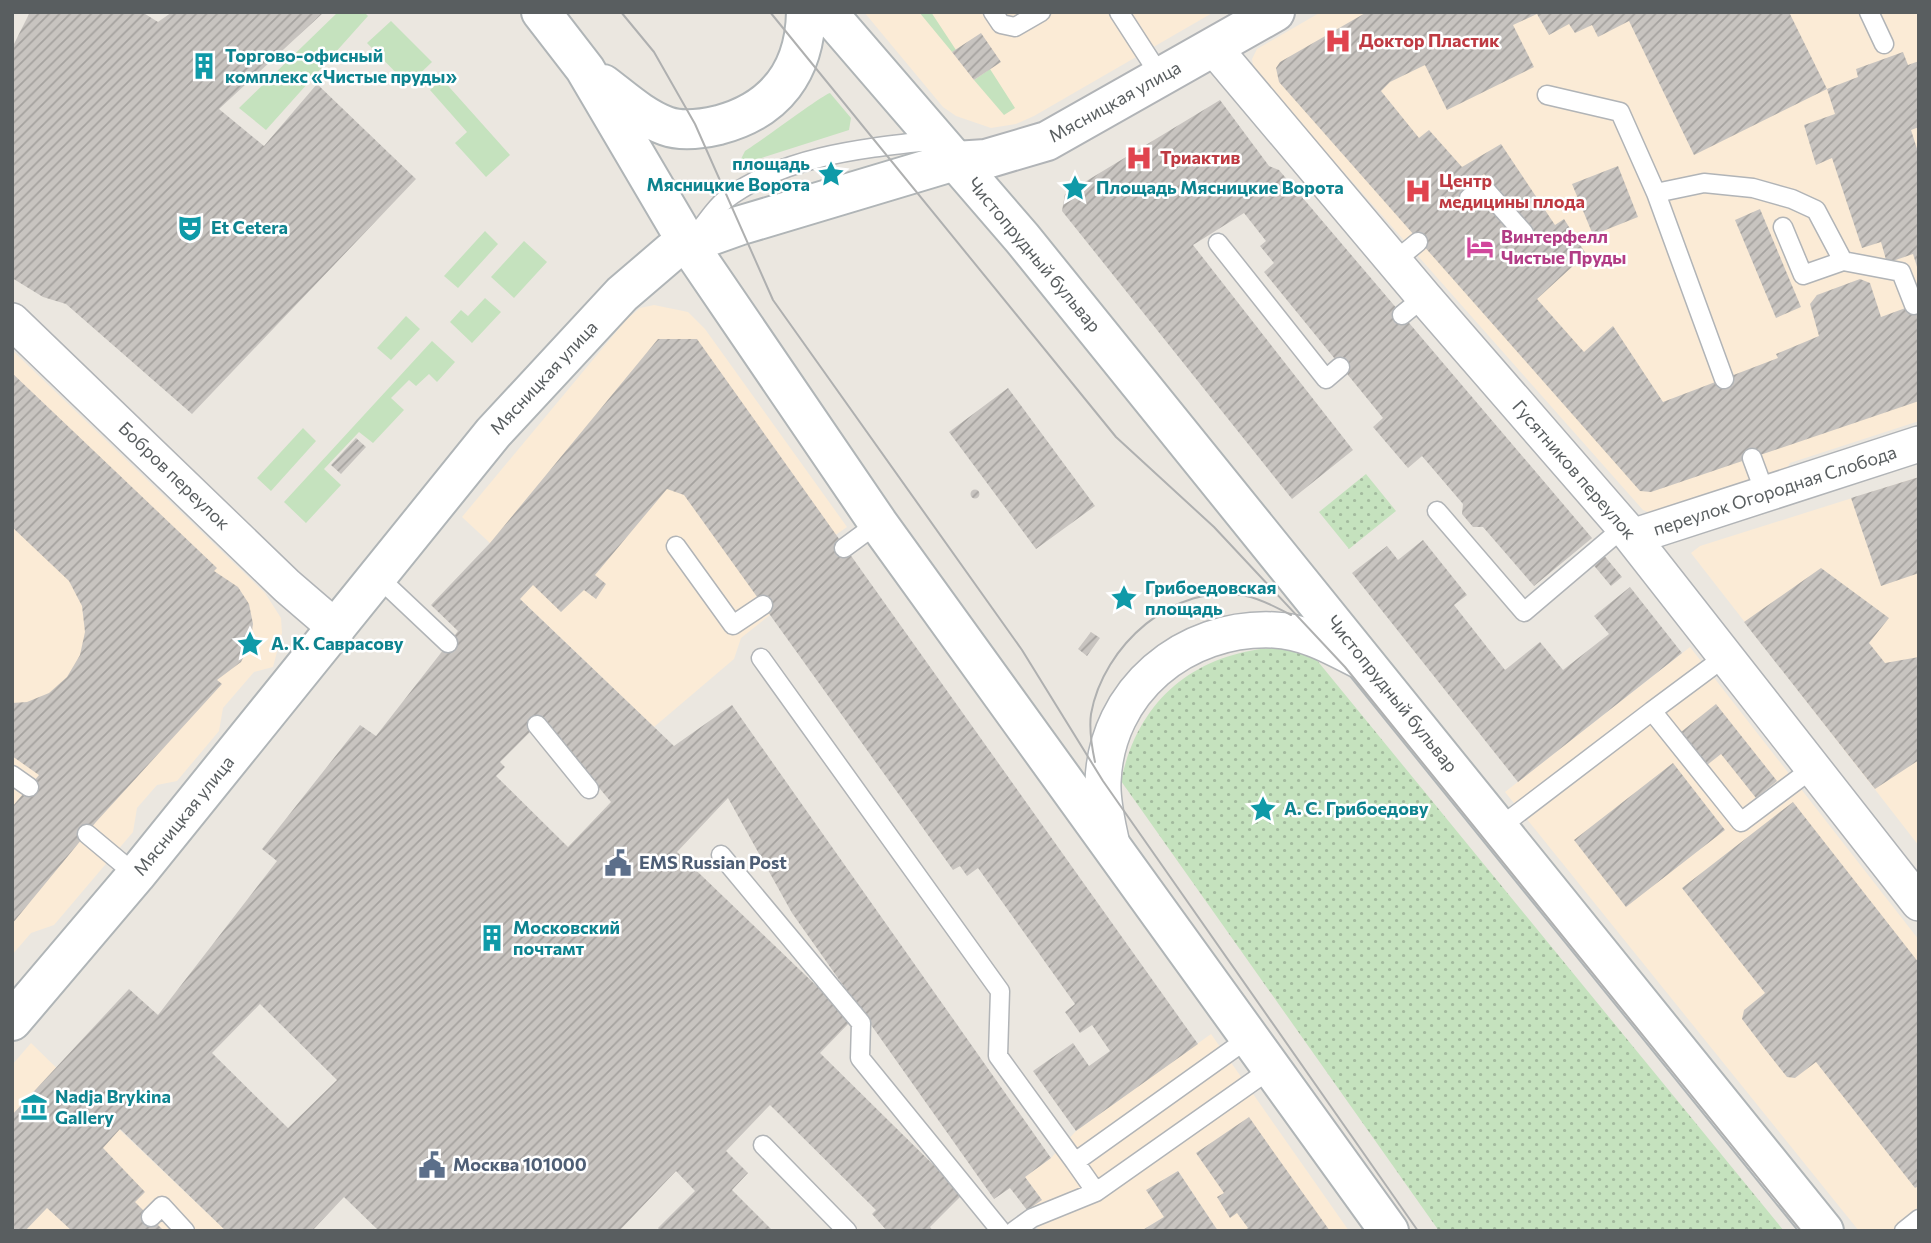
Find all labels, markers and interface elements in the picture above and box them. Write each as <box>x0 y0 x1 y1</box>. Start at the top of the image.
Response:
hospital icon: Доктор Пластик <box>1323 26 1353 56</box>
place label: Доктор Пластик <box>1359 29 1500 51</box>
place label: Торгово-офисный комплекс «Чистые пруды» <box>225 44 457 87</box>
building icon: Торгово-офисный комплекс «Чистые пруды» <box>189 51 219 81</box>
street label: Мясницкая улица <box>1045 56 1184 147</box>
hospital icon: Триактив <box>1124 143 1154 173</box>
place label: Триактив <box>1160 146 1240 168</box>
place label: площадь Мясницкие Ворота <box>646 152 810 195</box>
place icon: площадь Мясницкие Ворота <box>816 159 846 189</box>
place label: Центр медицины плода <box>1439 169 1585 212</box>
street label: Чистопрудный бульвар <box>963 172 1106 336</box>
place icon: Площадь Мясницкие Ворота <box>1060 173 1090 203</box>
place label: Площадь Мясницкие Ворота <box>1096 176 1344 198</box>
hospital icon: Центр медицины плода <box>1403 176 1433 206</box>
theatre icon: Et Cetera <box>175 213 205 243</box>
place label: Et Cetera <box>211 216 288 238</box>
place label: Винтерфелл Чистые Пруды <box>1501 225 1626 268</box>
hotel icon: Винтерфелл Чистые Пруды <box>1465 232 1495 262</box>
street label: Мясницкая улица <box>485 316 602 439</box>
street label: Гусятников переулок <box>1508 395 1641 544</box>
street label: Бобров переулок <box>114 417 235 534</box>
street label: переулок Огородная Слобода <box>1650 440 1899 540</box>
place label: Грибоедовская площадь <box>1145 576 1276 619</box>
place icon: Грибоедовская площадь <box>1109 583 1139 613</box>
street label: Чистопрудный бульвар <box>1323 610 1463 776</box>
place icon: А. К. Саврасову <box>235 629 265 659</box>
place label: А. К. Саврасову <box>271 632 404 654</box>
street label: Мясницкая улица <box>128 751 238 880</box>
place icon: А. С. Грибоедову <box>1248 794 1278 824</box>
place label: А. С. Грибоедову <box>1284 797 1429 819</box>
public building icon: EMS Russian Post <box>603 848 633 878</box>
place label: EMS Russian Post <box>639 851 787 873</box>
place label: Московский почтамт <box>513 916 620 959</box>
building icon: Московский почтамт <box>477 923 507 953</box>
place label: Nadja Brykina Gallery <box>55 1085 171 1128</box>
museum icon: Nadja Brykina Gallery <box>19 1092 49 1122</box>
public building icon: Москва 101000 <box>417 1150 447 1180</box>
place label: Москва 101000 <box>453 1153 587 1175</box>

